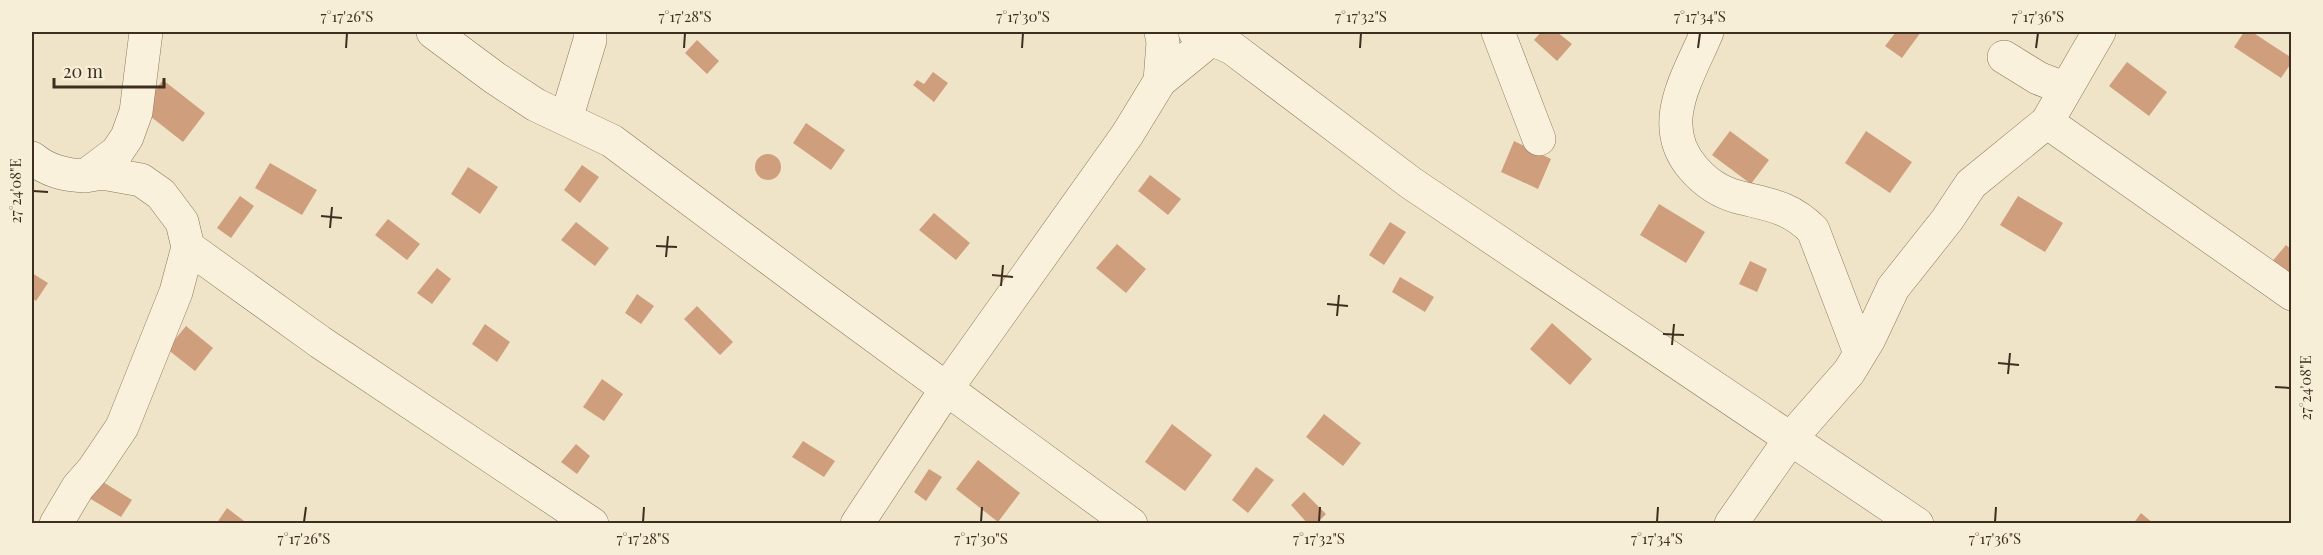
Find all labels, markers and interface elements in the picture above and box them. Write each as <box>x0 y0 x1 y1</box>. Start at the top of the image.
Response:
text: 7°17'26"S <box>321 6 373 26</box>
text: 7°17'28"S <box>658 6 712 26</box>
text: 7°17'30"S <box>996 6 1050 26</box>
text: 7°17'32"S <box>1335 6 1387 26</box>
text: 7°17'34"S <box>1674 6 1726 26</box>
text: 7°17'36"S <box>2012 6 2064 26</box>
scale bar <box>54 51 164 89</box>
text: 20 m <box>63 59 103 83</box>
text: 27°24'08"E <box>5 158 25 224</box>
text: 27°24'08"E <box>2295 355 2315 421</box>
text: 7°17'26"S <box>278 528 330 548</box>
text: 7°17'28"S <box>616 528 670 548</box>
text: 7°17'30"S <box>954 528 1008 548</box>
text: 7°17'32"S <box>1293 528 1345 548</box>
text: 7°17'34"S <box>1631 528 1683 548</box>
text: 7°17'36"S <box>1969 528 2021 548</box>

